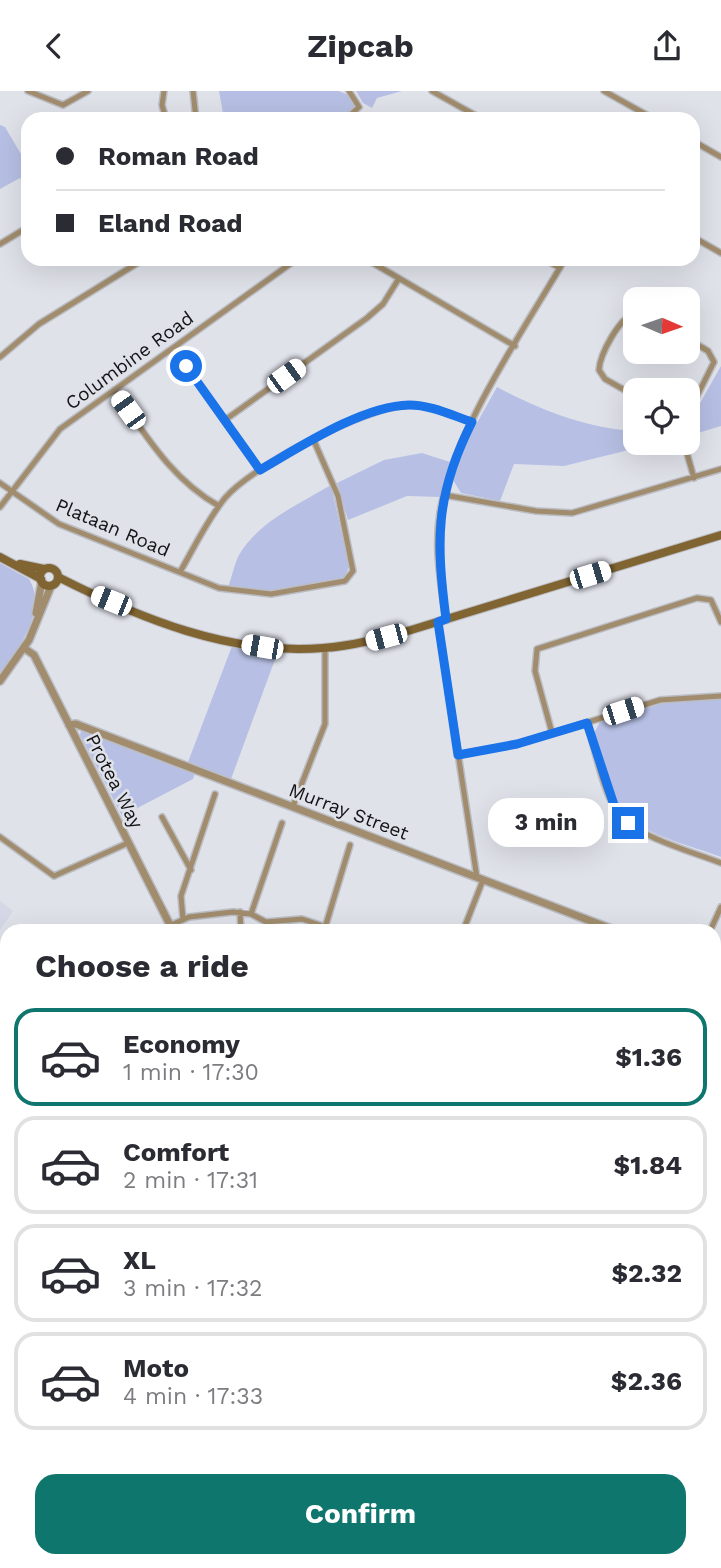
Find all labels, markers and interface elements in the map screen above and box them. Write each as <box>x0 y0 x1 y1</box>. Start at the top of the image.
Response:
icon: back <box>35 27 73 65</box>
text: Zipcab <box>307 27 414 65</box>
icon: share <box>648 27 686 65</box>
text: Roman Road <box>98 141 259 171</box>
text: Eland Road <box>98 208 242 238</box>
north arrow <box>623 287 700 364</box>
map controls <box>623 287 700 455</box>
street label: Columbine Road <box>61 306 198 415</box>
route start <box>170 350 202 382</box>
car <box>263 355 310 397</box>
button: locate <box>623 378 700 455</box>
car <box>108 387 149 433</box>
street label: Plataan Road <box>52 493 173 562</box>
car <box>567 559 614 591</box>
car <box>88 583 135 619</box>
car <box>363 621 410 653</box>
car <box>240 633 285 661</box>
car <box>600 695 647 727</box>
street label: Protea Way <box>81 730 148 833</box>
street label: Murray Street <box>286 778 412 845</box>
callout: 3 min <box>488 799 604 847</box>
route end <box>612 807 644 839</box>
text: 3 min <box>515 809 577 836</box>
text: Choose a ride <box>35 947 249 985</box>
icon: car <box>39 1026 102 1089</box>
text: Economy <box>123 1029 240 1059</box>
text: $1.36 <box>615 1042 682 1072</box>
text: 1 min · 17:30 <box>123 1059 259 1086</box>
icon: car <box>39 1134 102 1197</box>
text: Comfort <box>123 1137 229 1167</box>
text: $1.84 <box>613 1150 682 1180</box>
text: 2 min · 17:31 <box>123 1167 258 1194</box>
icon: car <box>39 1242 102 1305</box>
text: XL <box>123 1245 156 1275</box>
text: $2.32 <box>611 1258 682 1288</box>
text: 3 min · 17:32 <box>123 1275 262 1302</box>
icon: car <box>39 1350 102 1413</box>
text: Moto <box>123 1353 189 1383</box>
text: $2.36 <box>611 1366 682 1396</box>
text: 4 min · 17:33 <box>123 1383 263 1410</box>
button: Confirm <box>35 1474 686 1554</box>

